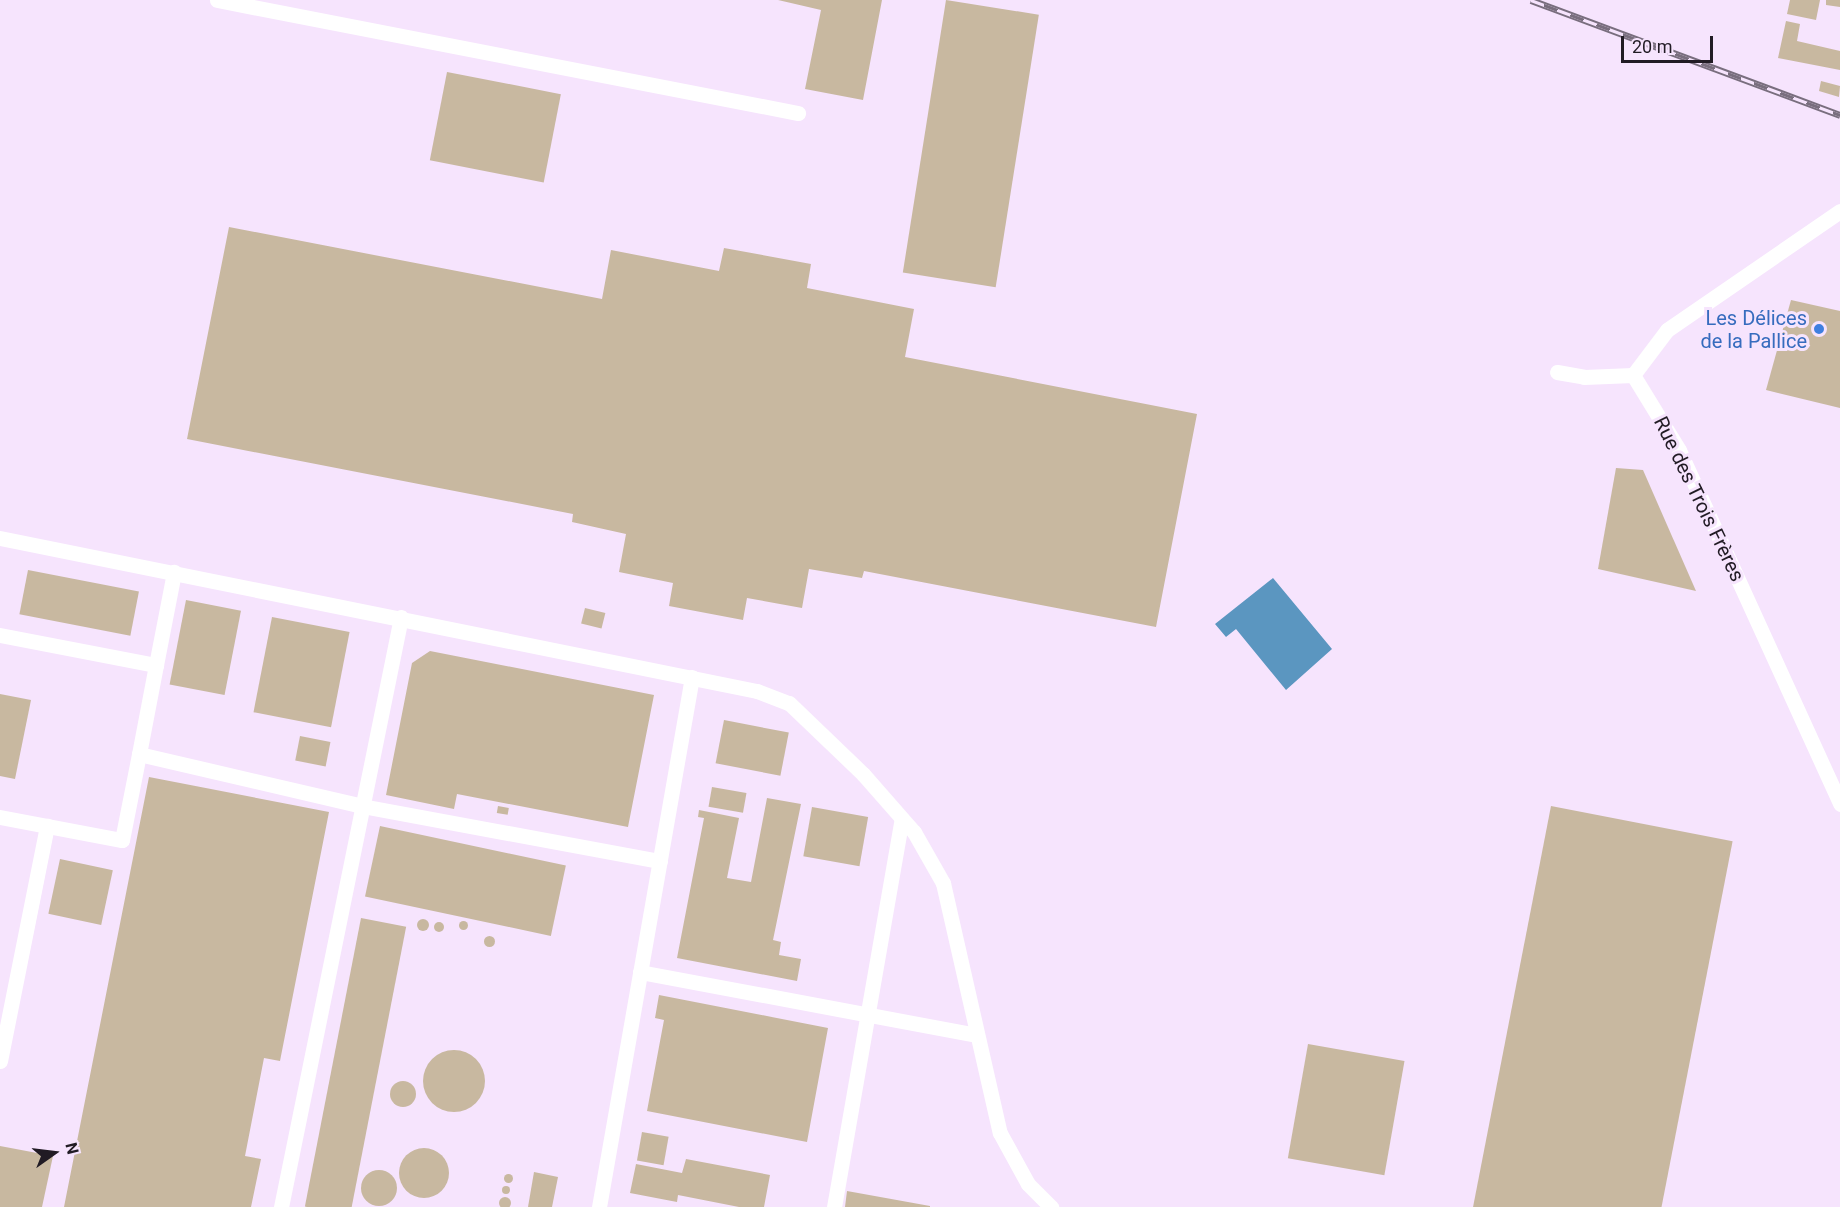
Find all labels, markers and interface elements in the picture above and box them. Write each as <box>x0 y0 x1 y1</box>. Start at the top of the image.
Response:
scale bar <box>1624 24 1716 62</box>
text: 20 m <box>1632 36 1672 57</box>
place label: Les Délices de la Pallice <box>1700 306 1807 353</box>
marker: Les Délices de la Pallice <box>1812 322 1826 336</box>
street label: Rue des Trois Frères <box>1649 412 1749 586</box>
north arrow <box>24 1123 84 1183</box>
text: N <box>61 1141 83 1156</box>

